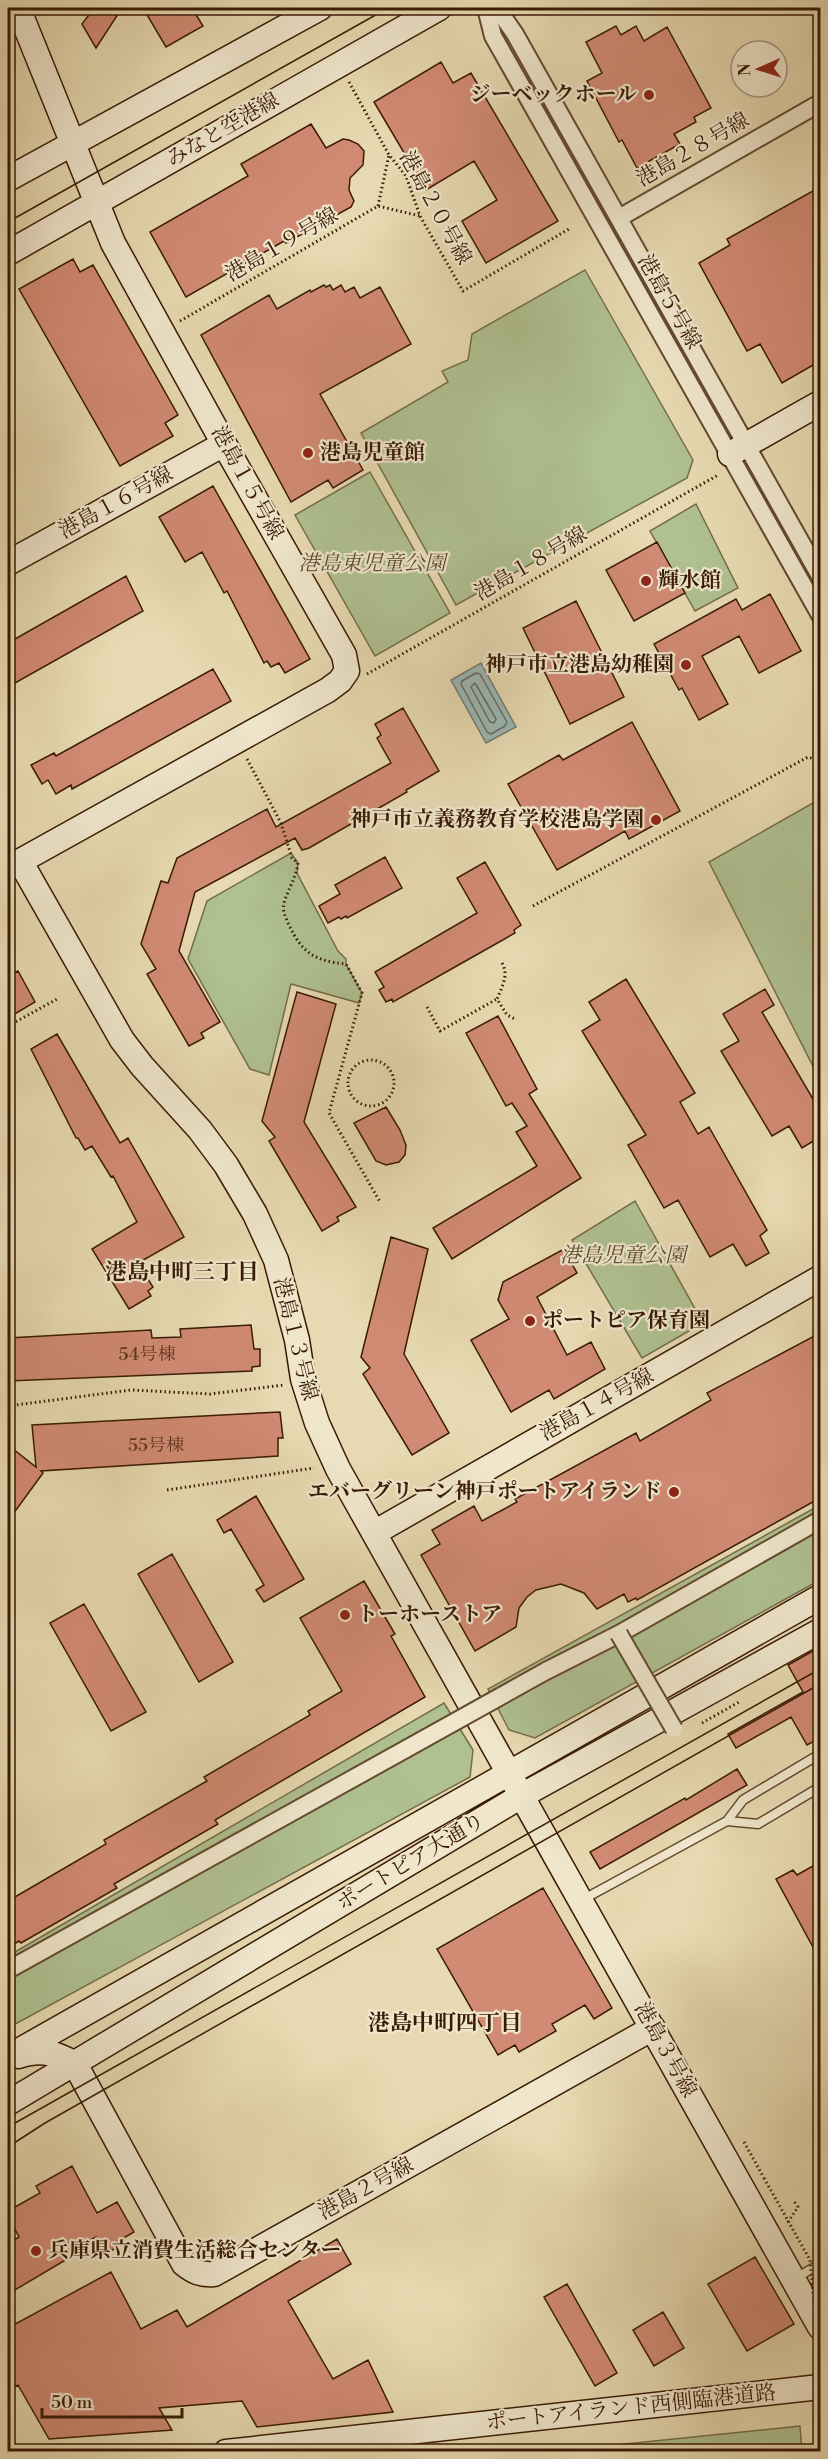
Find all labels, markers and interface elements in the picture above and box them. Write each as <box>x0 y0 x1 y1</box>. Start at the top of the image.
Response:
north arrow <box>729 39 789 99</box>
text: N <box>735 63 755 77</box>
place label: ジーベックホール <box>469 82 637 108</box>
street label: みなと空港線 <box>162 87 284 173</box>
marker: ジーベックホール <box>642 88 656 102</box>
street label: 港島２８号線 <box>632 107 754 193</box>
street label: 港島２０号線 <box>393 147 477 269</box>
street label: 港島１９号線 <box>221 202 343 288</box>
street label: 港島５号線 <box>631 250 707 354</box>
street label: 港島１５号線 <box>205 422 289 544</box>
place label: 港島児童館 <box>320 440 425 466</box>
marker: 港島児童館 <box>301 446 315 460</box>
street label: 港島１６号線 <box>55 461 177 545</box>
street label: 港島１８号線 <box>470 521 592 607</box>
park label: 港島東児童公園 <box>299 551 448 577</box>
place label: 輝水館 <box>658 568 721 594</box>
marker: 輝水館 <box>639 574 653 588</box>
place label: 神戸市立港島幼稚園 <box>485 652 674 678</box>
marker: 神戸市立港島幼稚園 <box>679 658 693 672</box>
place label: 神戸市立義務教育学校港島学園 <box>350 807 644 833</box>
marker: 神戸市立義務教育学校港島学園 <box>649 813 663 827</box>
park label: 港島児童公園 <box>560 1243 689 1269</box>
district label: 港島中町三丁目 <box>105 1259 259 1286</box>
street label: 港島１３号線 <box>267 1275 323 1403</box>
place label: ポートピア保育園 <box>542 1308 710 1334</box>
marker: ポートピア保育園 <box>523 1314 537 1328</box>
house number: 54号棟 <box>119 1343 176 1366</box>
street label: 港島１４号線 <box>536 1363 658 1447</box>
house number: 55号棟 <box>128 1434 184 1457</box>
place label: エバーグリーン神戸ポートアイランド <box>308 1479 662 1505</box>
marker: エバーグリーン神戸ポートアイランド <box>667 1485 681 1499</box>
place label: トーホーストア <box>357 1602 502 1628</box>
marker: トーホーストア <box>338 1608 352 1622</box>
street label: ポートピア大通り <box>332 1808 490 1916</box>
street label: 港島３号線 <box>628 1998 702 2102</box>
district label: 港島中町四丁目 <box>368 2010 522 2037</box>
street label: 港島２号線 <box>314 2152 418 2226</box>
place label: 兵庫県立消費生活総合センター <box>48 2238 341 2264</box>
marker: 兵庫県立消費生活総合センター <box>29 2244 43 2258</box>
street label: ポートアイランド西側臨港道路 <box>485 2380 777 2436</box>
scale bar <box>42 2381 182 2419</box>
text: 50 m <box>51 2391 93 2414</box>

